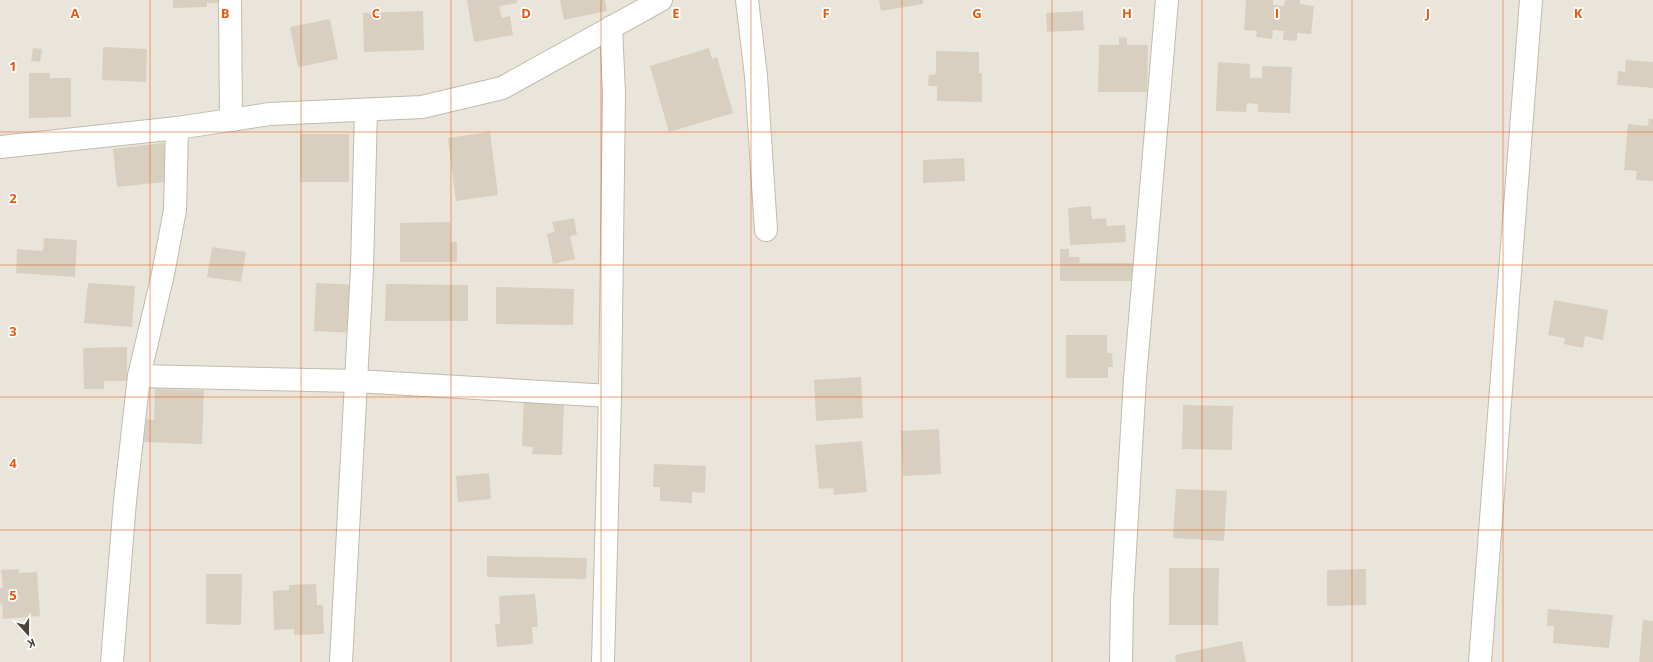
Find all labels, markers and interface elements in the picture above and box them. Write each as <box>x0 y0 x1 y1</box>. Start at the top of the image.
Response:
text: A <box>71 4 80 22</box>
text: B <box>221 4 230 22</box>
text: C <box>372 4 380 22</box>
text: D <box>521 4 531 22</box>
text: E <box>672 4 680 22</box>
text: F <box>822 4 830 22</box>
text: G <box>972 4 982 22</box>
text: H <box>1122 4 1132 22</box>
text: I <box>1275 4 1279 22</box>
text: J <box>1425 4 1430 22</box>
text: K <box>1574 4 1583 22</box>
text: 1 <box>9 57 17 75</box>
text: 2 <box>9 189 17 207</box>
text: 3 <box>9 322 17 340</box>
text: 4 <box>9 454 17 472</box>
text: 5 <box>9 586 17 604</box>
north arrow <box>8 614 48 654</box>
text: K <box>25 635 38 652</box>

